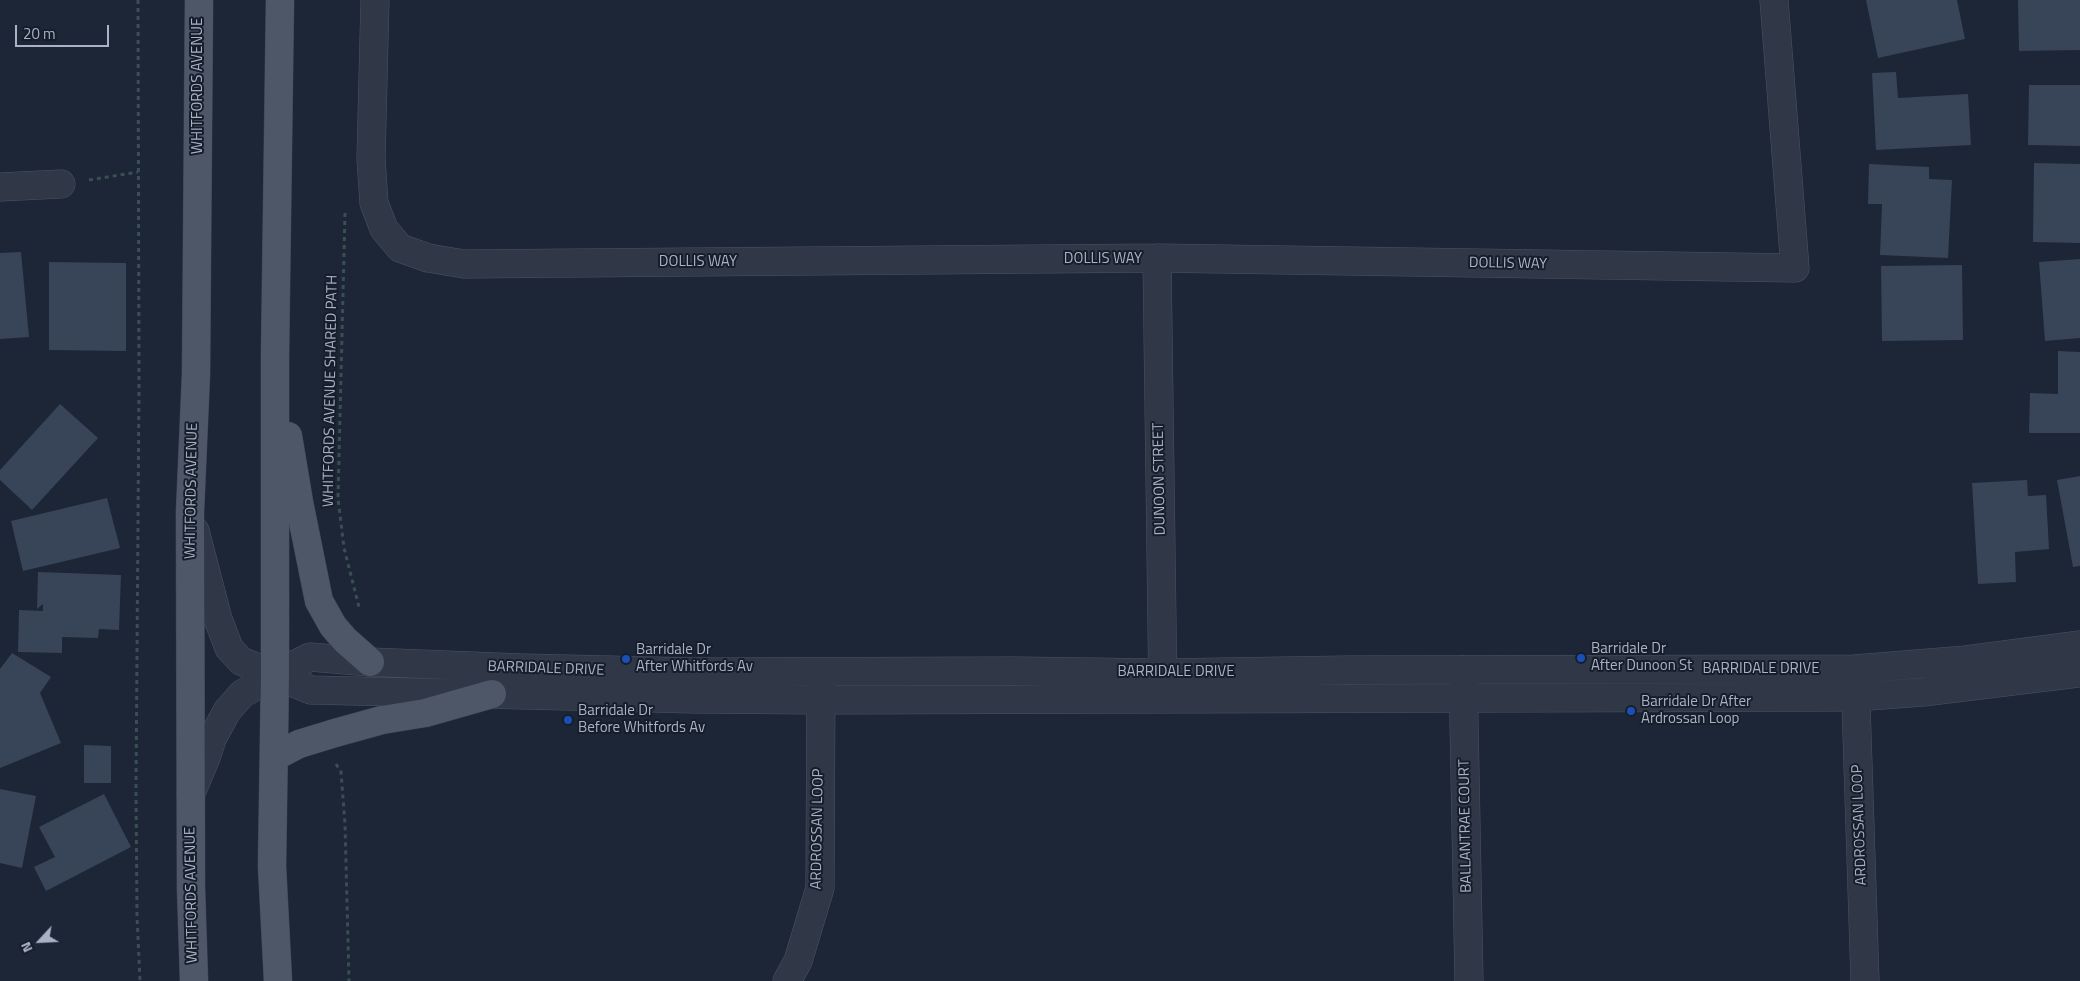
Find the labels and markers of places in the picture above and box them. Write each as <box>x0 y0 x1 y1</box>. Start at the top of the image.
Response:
place label: Barridale Dr After Dunoon St <box>1591 640 1692 675</box>
place label: Barridale Dr After Whitfords Av <box>636 641 753 676</box>
marker: Barridale Dr After Dunoon St <box>1575 652 1587 664</box>
marker: Barridale Dr After Whitfords Av <box>620 653 632 665</box>
place label: Barridale Dr After Ardrossan Loop <box>1641 693 1751 728</box>
place label: Barridale Dr Before Whitfords Av <box>578 702 705 737</box>
marker: Barridale Dr After Ardrossan Loop <box>1625 705 1637 717</box>
marker: Barridale Dr Before Whitfords Av <box>562 714 574 726</box>

